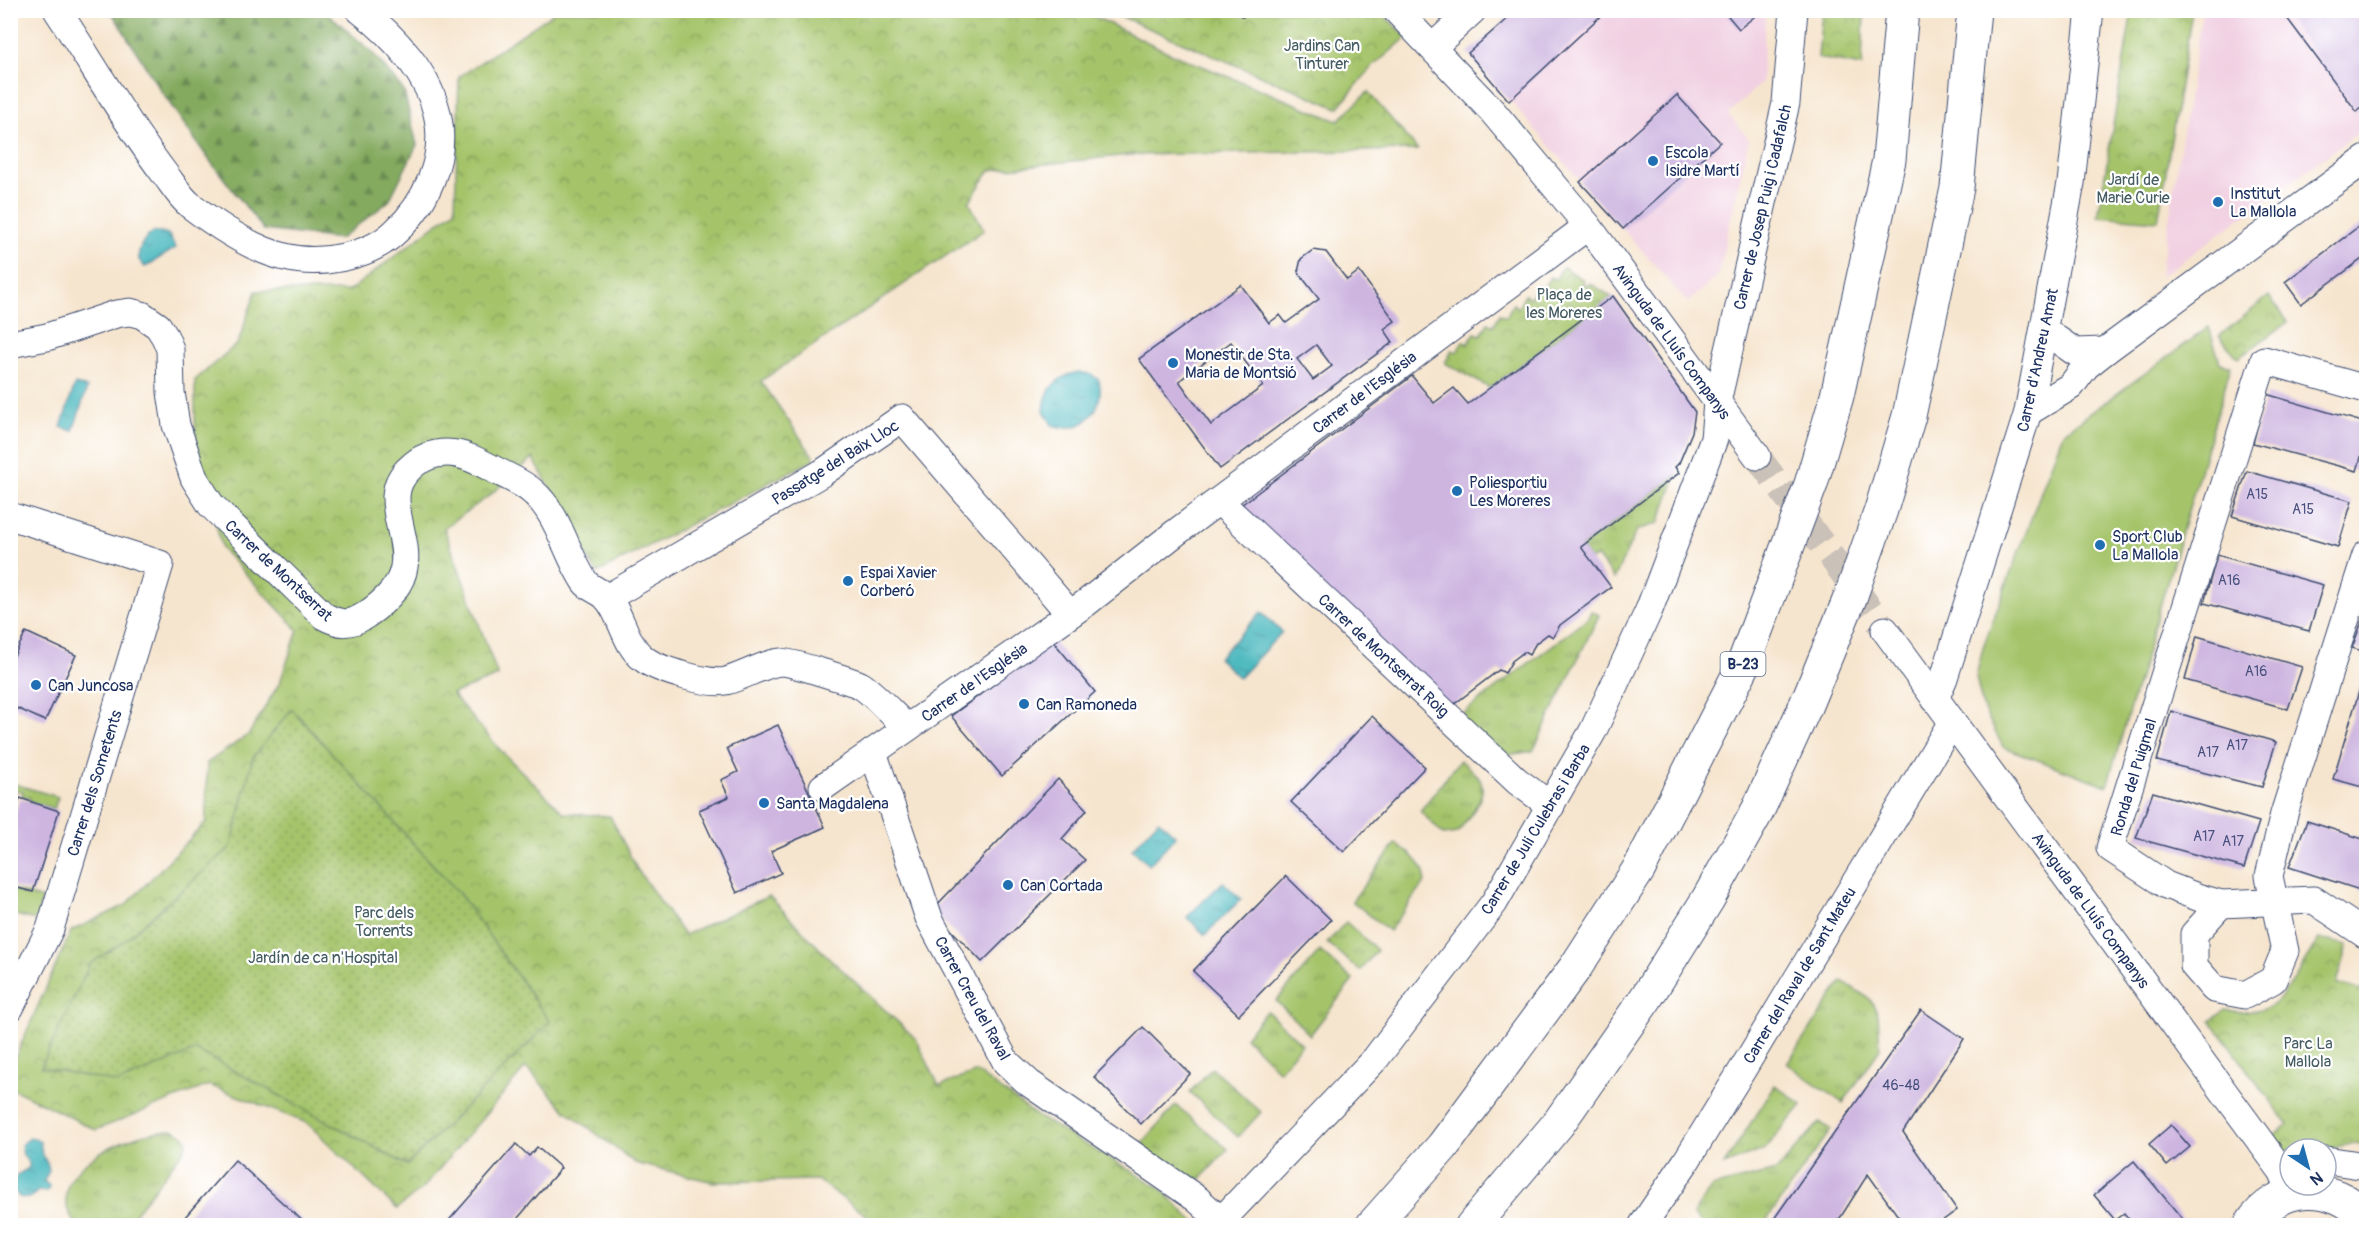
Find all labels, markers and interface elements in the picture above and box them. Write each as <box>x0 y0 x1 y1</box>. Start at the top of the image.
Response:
park label: Jardins Can Tinturer <box>1284 36 1360 74</box>
street label: Carrer de Josep Puig i Cadafalch <box>1730 103 1796 312</box>
place label: Escola Isidre Martí <box>1665 143 1740 181</box>
marker: Escola Isidre Martí <box>1646 154 1660 168</box>
park label: Jardí de Marie Curie <box>2096 170 2170 208</box>
place label: Institut La Mallola <box>2230 184 2296 222</box>
marker: Institut La Mallola <box>2211 195 2225 209</box>
street label: Avinguda de Lluís Companys <box>1608 260 1735 424</box>
park label: Plaça de les Moreres <box>1526 285 1602 323</box>
street label: Carrer d'Andreu Amat <box>2013 286 2063 434</box>
place label: Monestir de Sta. Maria de Montsió <box>1185 345 1297 383</box>
street label: Carrer de l'Església <box>1309 347 1421 438</box>
marker: Monestir de Sta. Maria de Montsió <box>1166 356 1180 370</box>
street label: Passatge del Baix Lloc <box>768 416 903 510</box>
place label: Poliesportiu Les Moreres <box>1469 473 1550 511</box>
marker: Poliesportiu Les Moreres <box>1450 484 1464 498</box>
house number: A15 <box>2246 486 2268 503</box>
house number: A15 <box>2292 501 2314 518</box>
street label: Carrer de Montserrat <box>220 516 337 626</box>
place label: Sport Club La Mallola <box>2112 527 2183 565</box>
marker: Sport Club La Mallola <box>2093 538 2107 552</box>
place label: Espai Xavier Corberó <box>860 563 937 601</box>
house number: A16 <box>2218 572 2240 589</box>
marker: Espai Xavier Corberó <box>841 574 855 588</box>
street label: Carrer de Montserrat Roig <box>1314 590 1453 722</box>
street label: Carrer de l'Església <box>918 639 1032 727</box>
road number: B-23 <box>1720 652 1766 676</box>
house number: A16 <box>2245 663 2267 680</box>
place label: Can Juncosa <box>48 676 133 696</box>
marker: Can Juncosa <box>29 678 43 692</box>
place label: Can Ramoneda <box>1036 695 1137 715</box>
marker: Can Ramoneda <box>1017 697 1031 711</box>
street label: Carrer dels Sometents <box>63 708 127 859</box>
street label: Ronda del Puigmal <box>2107 716 2161 839</box>
house number: A17 <box>2226 737 2249 754</box>
street label: Carrer de Juli Culebras i Barba <box>1477 740 1595 919</box>
house number: A17 <box>2197 744 2220 761</box>
place label: Santa Magdalena <box>776 794 889 814</box>
marker: Santa Magdalena <box>757 796 771 810</box>
house number: A17 <box>2193 828 2216 845</box>
street label: Avinguda de Lluís Companys <box>2027 829 2154 993</box>
house number: A17 <box>2222 833 2245 850</box>
place label: Can Cortada <box>1020 876 1103 896</box>
marker: Can Cortada <box>1001 878 1015 892</box>
street label: Carrer del Raval de Sant Mateu <box>1739 884 1861 1068</box>
park label: Parc dels Torrents <box>354 903 414 941</box>
street label: Carrer Creu del Raval <box>930 933 1014 1064</box>
park label: Jardín de ca n'Hospital <box>248 948 398 968</box>
park label: Parc La Mallola <box>2283 1034 2333 1072</box>
house number: 46-48 <box>1882 1077 1920 1094</box>
north arrow <box>2278 1137 2338 1197</box>
text: N <box>2306 1167 2326 1190</box>

